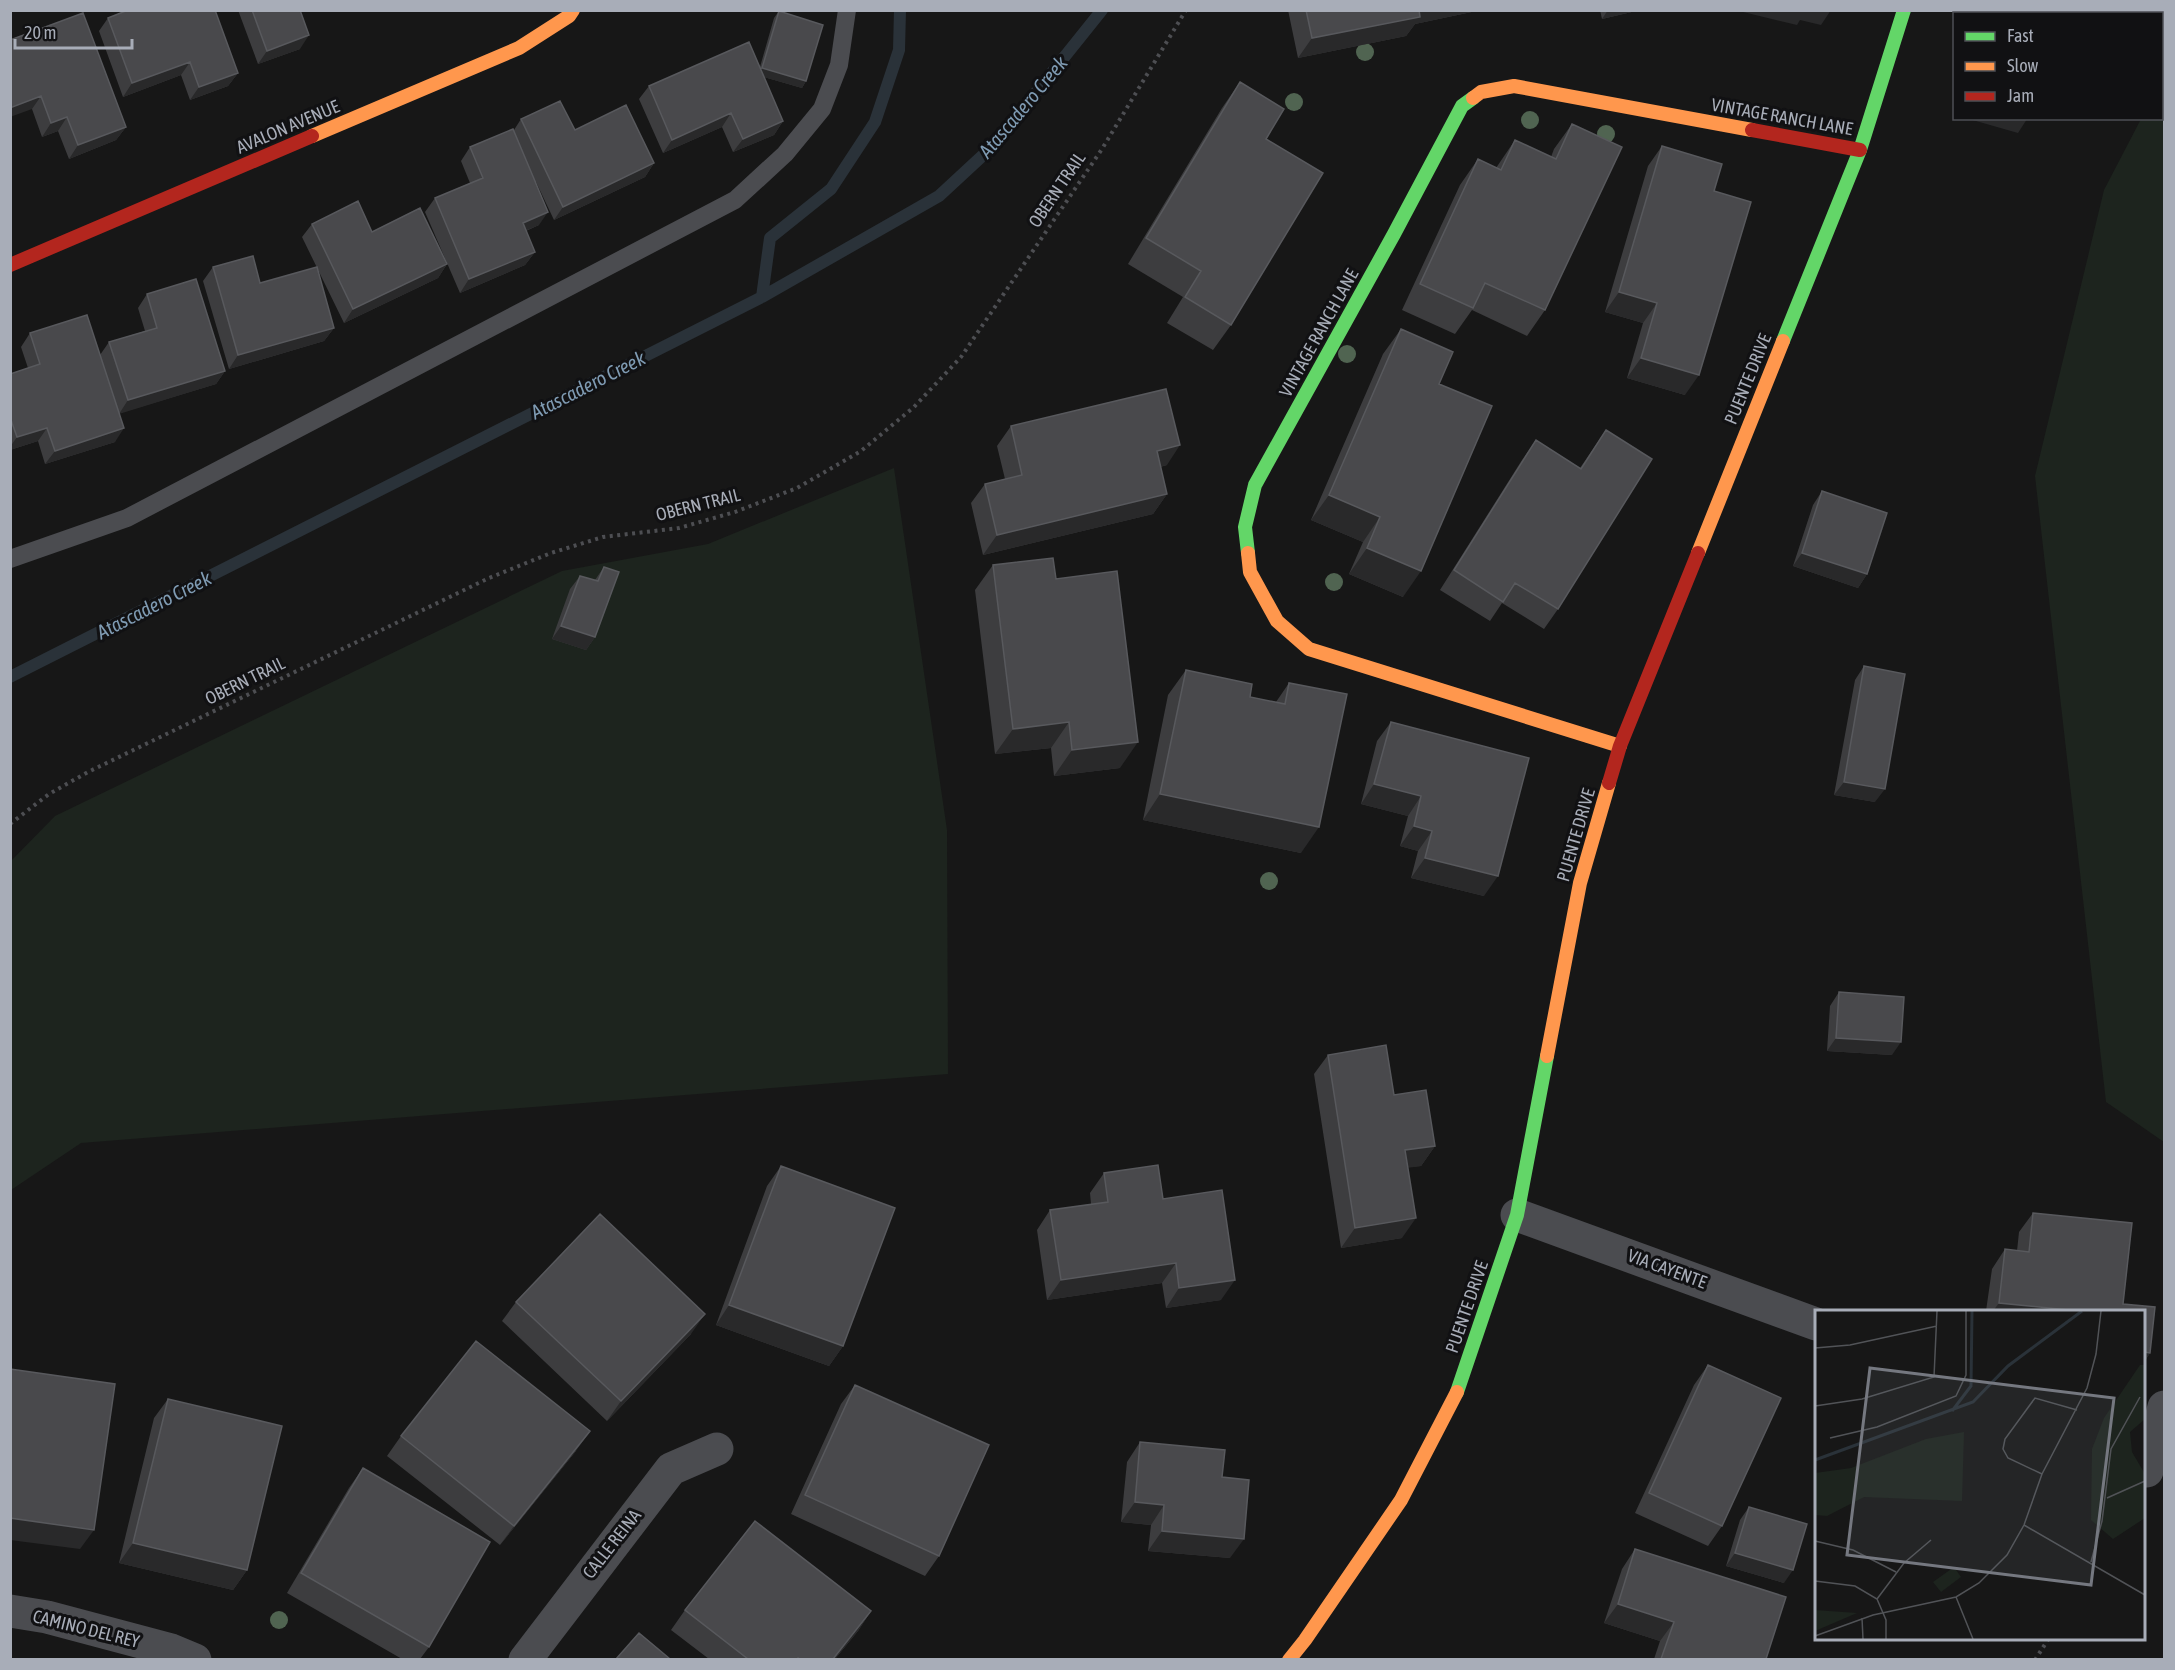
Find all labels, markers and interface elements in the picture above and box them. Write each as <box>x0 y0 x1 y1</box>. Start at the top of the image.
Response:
scale bar <box>15 12 132 50</box>
legend <box>1953 12 2163 120</box>
text: 20 m <box>24 22 56 43</box>
text: Fast <box>2007 25 2034 46</box>
water label: Atascadero Creek <box>973 51 1072 163</box>
text: Slow <box>2007 55 2038 76</box>
text: Jam <box>2007 85 2034 106</box>
street label: VINTAGE RANCH LANE <box>1710 94 1855 139</box>
street label: AVALON AVENUE <box>233 95 343 158</box>
street label: OBERN TRAIL <box>1024 148 1089 231</box>
street label: VINTAGE RANCH LANE <box>1275 265 1363 400</box>
street label: PUENTE DRIVE <box>1720 330 1775 427</box>
water label: Atascadero Creek <box>526 346 649 424</box>
street label: OBERN TRAIL <box>654 484 742 525</box>
water label: Atascadero Creek <box>92 566 215 644</box>
street label: OBERN TRAIL <box>201 652 288 709</box>
street label: PUENTE DRIVE <box>1552 786 1599 884</box>
street label: VIA CAYENTE <box>1625 1245 1710 1293</box>
street label: PUENTE DRIVE <box>1441 1258 1492 1356</box>
inset map <box>1815 1310 2145 1640</box>
street label: CALLE REINA <box>578 1505 645 1582</box>
street label: CAMINO DEL REY <box>31 1605 142 1652</box>

